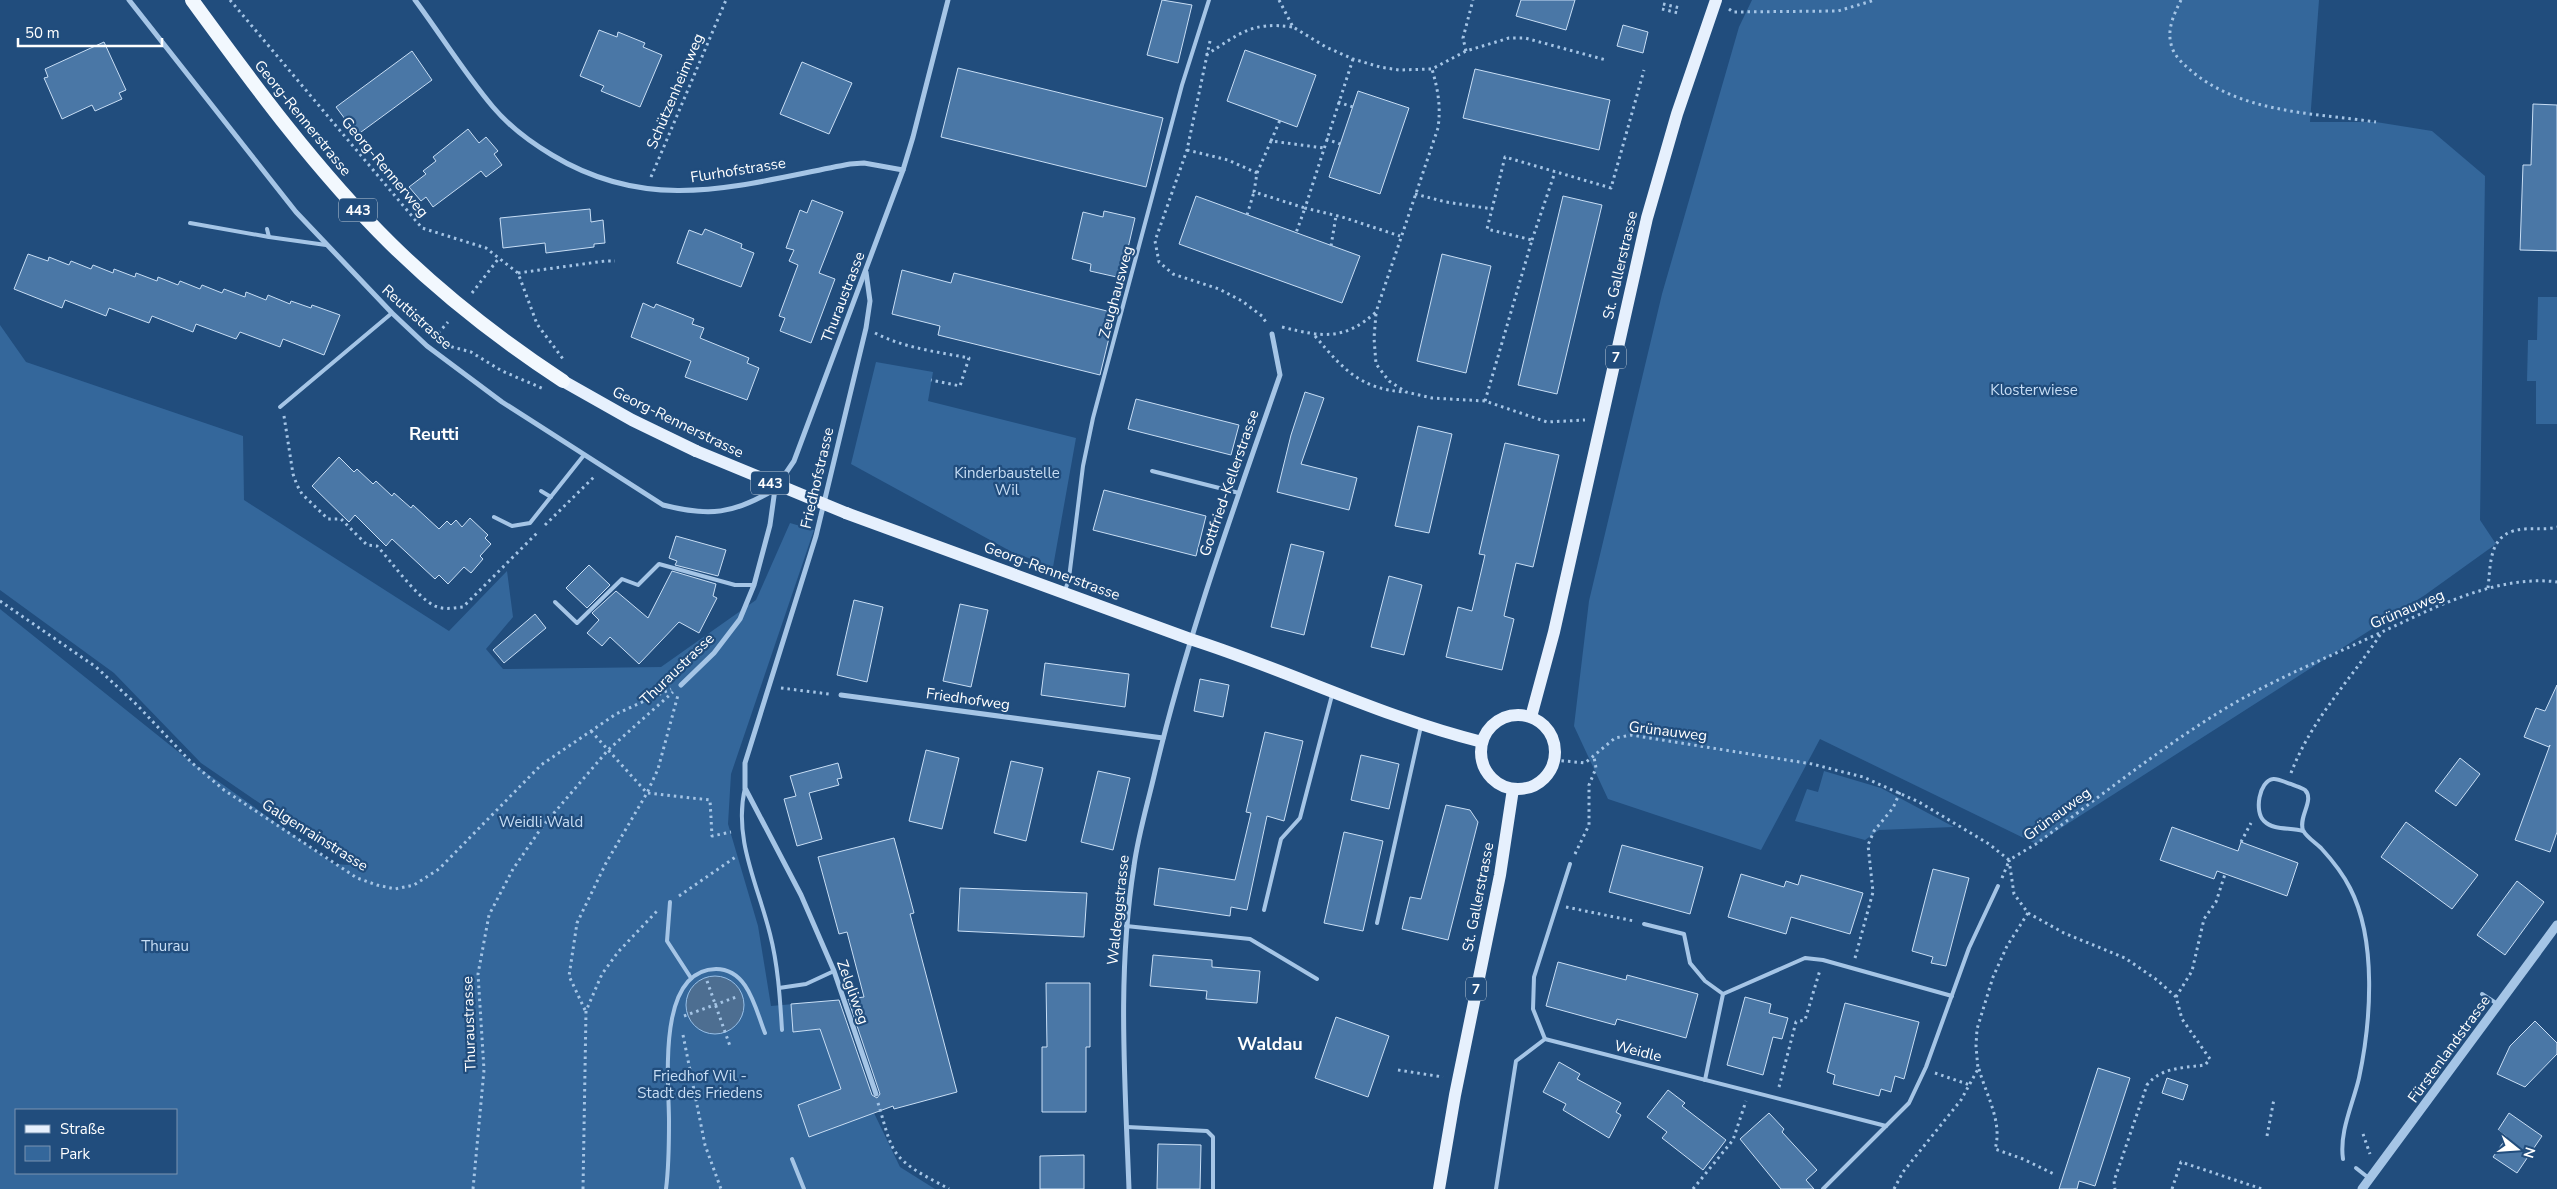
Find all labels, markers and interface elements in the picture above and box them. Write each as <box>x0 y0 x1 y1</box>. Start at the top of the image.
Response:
scale bar <box>18 15 161 47</box>
text: 50 m <box>25 23 60 43</box>
street label: Schützenheimweg <box>642 30 708 152</box>
street label: Georg-Rennerstrasse <box>250 56 356 180</box>
street label: Georg-Rennerweg <box>337 112 433 222</box>
street label: Flurhofstrasse <box>689 153 787 187</box>
road number: 443 <box>339 198 377 222</box>
street label: St. Gallerstrasse <box>1598 209 1642 321</box>
street label: Zeughausweg <box>1094 244 1138 340</box>
street label: Thuraustrasse <box>817 249 869 345</box>
street label: Reuttistrasse <box>378 280 456 354</box>
road number: 7 <box>1606 346 1626 368</box>
park label: Klosterwiese <box>1990 380 2078 400</box>
street label: Georg-Rennerstrasse <box>609 381 747 463</box>
street label: Gottfried-Kellerstrasse <box>1195 407 1263 559</box>
district label: Reutti <box>409 422 459 446</box>
street label: Friedhofstrasse <box>796 425 838 531</box>
park label: Kinderbaustelle Wil <box>954 463 1060 500</box>
road number: 443 <box>751 472 789 494</box>
street label: Georg-Rennerstrasse <box>981 537 1123 605</box>
street label: Grünauweg <box>2367 584 2447 634</box>
street label: Thuraustrasse <box>636 629 718 709</box>
street label: Friedhofweg <box>925 683 1011 715</box>
street label: Grünauweg <box>1628 716 1708 746</box>
street label: Grünauweg <box>2019 783 2095 845</box>
street label: Galgenrainstrasse <box>258 794 372 876</box>
park label: Weidli Wald <box>499 812 583 832</box>
street label: St. Gallerstrasse <box>1458 841 1498 953</box>
street label: Waldeggstrasse <box>1102 854 1134 966</box>
park label: Thurau <box>141 936 189 956</box>
street label: Zelgliweg <box>832 957 874 1027</box>
street label: Thuraustrasse <box>457 976 481 1072</box>
road number: 7 <box>1466 978 1486 1001</box>
street label: Fürstenlandstrasse <box>2403 991 2495 1107</box>
district label: Waldau <box>1237 1032 1303 1056</box>
street label: Weidle <box>1612 1035 1664 1067</box>
park label: Friedhof Wil - Stadt des Friedens <box>637 1066 763 1103</box>
legend <box>15 1109 178 1174</box>
text: Straße <box>60 1119 105 1139</box>
north arrow <box>2492 1124 2542 1174</box>
text: Park <box>60 1144 90 1164</box>
text: N <box>2518 1145 2540 1160</box>

